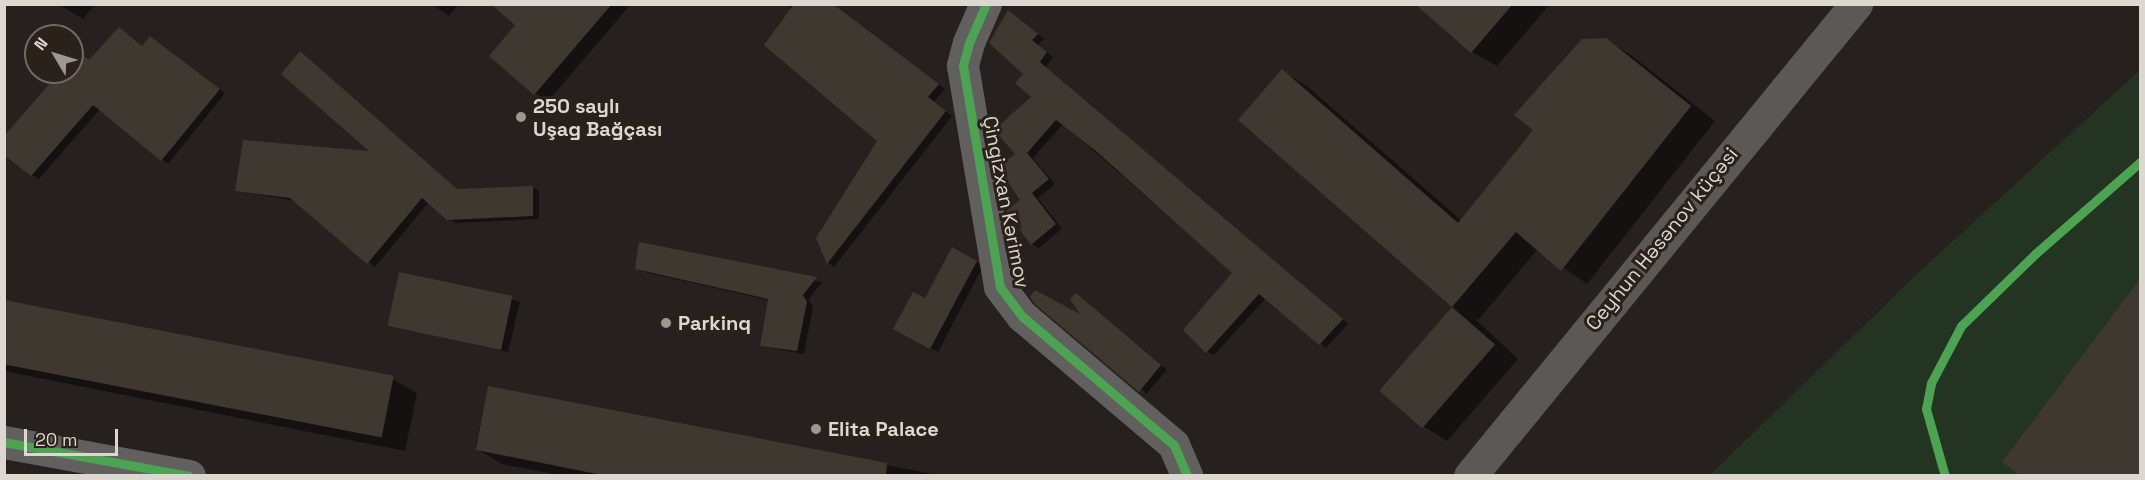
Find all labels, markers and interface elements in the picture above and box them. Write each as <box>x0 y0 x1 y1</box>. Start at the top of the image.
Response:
north arrow <box>24 24 84 84</box>
text: N <box>29 33 53 55</box>
place label: 250 saylı Uşag Bağçası <box>533 94 662 141</box>
marker: 250 saylı Uşag Bağçası <box>514 110 528 124</box>
street label: Çingizxan Kərimov <box>978 114 1034 290</box>
street label: Ceyhun Həsənov küçəsi <box>1581 143 1743 335</box>
place label: Parkinq <box>678 311 751 335</box>
marker: Parkinq <box>659 316 673 330</box>
scale bar <box>27 417 122 455</box>
place label: Elita Palace <box>828 417 939 441</box>
marker: Elita Palace <box>809 422 823 436</box>
text: 20 m <box>35 428 78 451</box>

